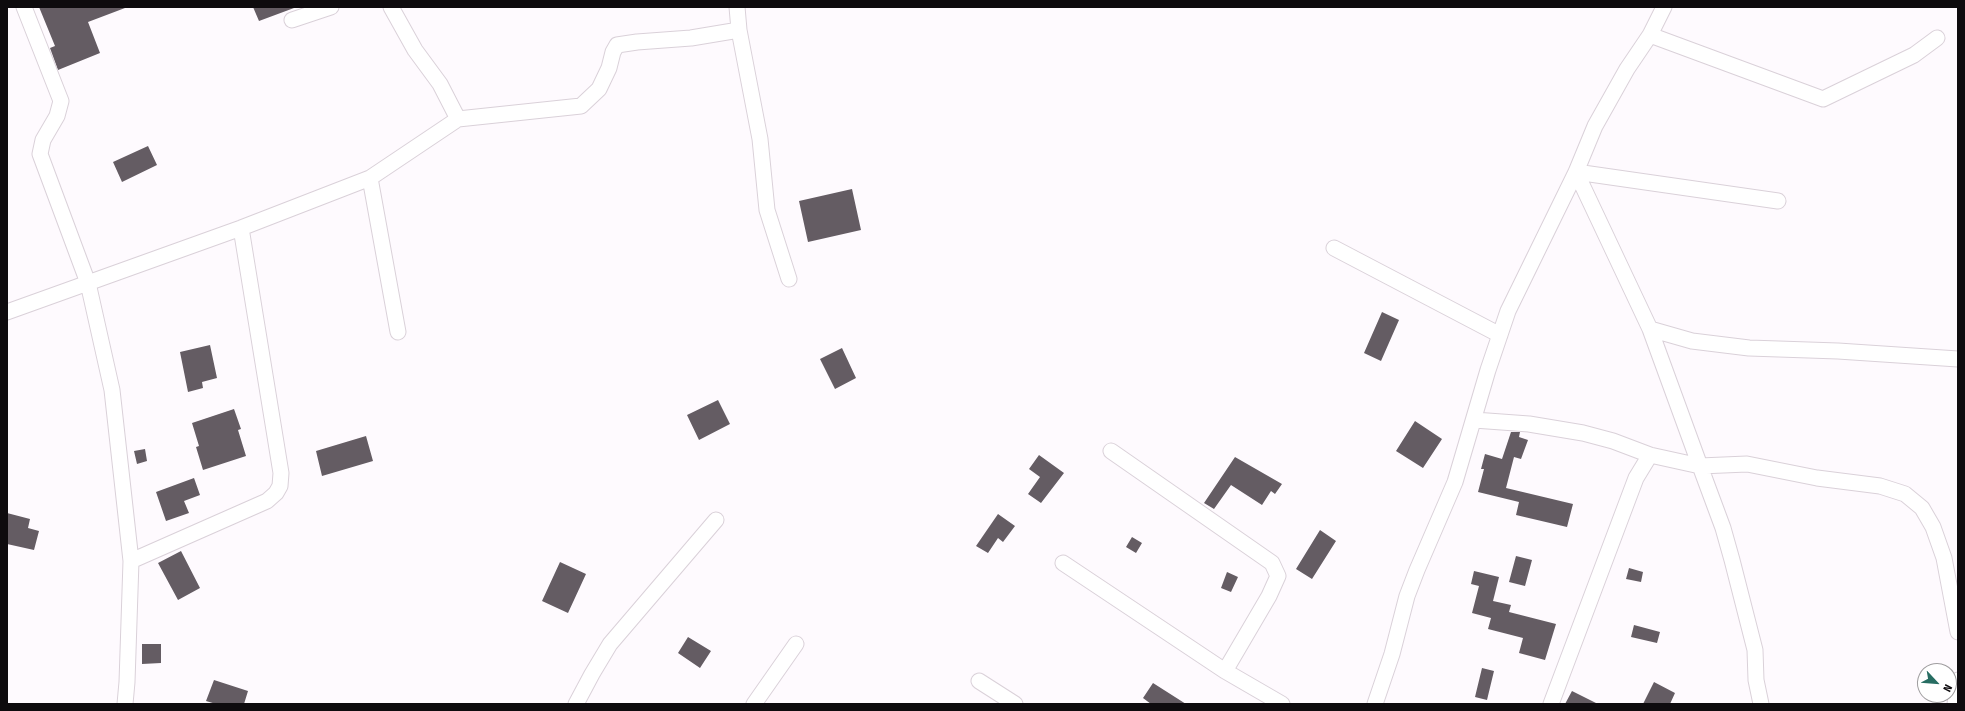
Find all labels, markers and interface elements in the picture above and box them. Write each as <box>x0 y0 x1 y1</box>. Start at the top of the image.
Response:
north arrow <box>1917 663 1957 703</box>
text: N <box>1940 682 1955 694</box>

